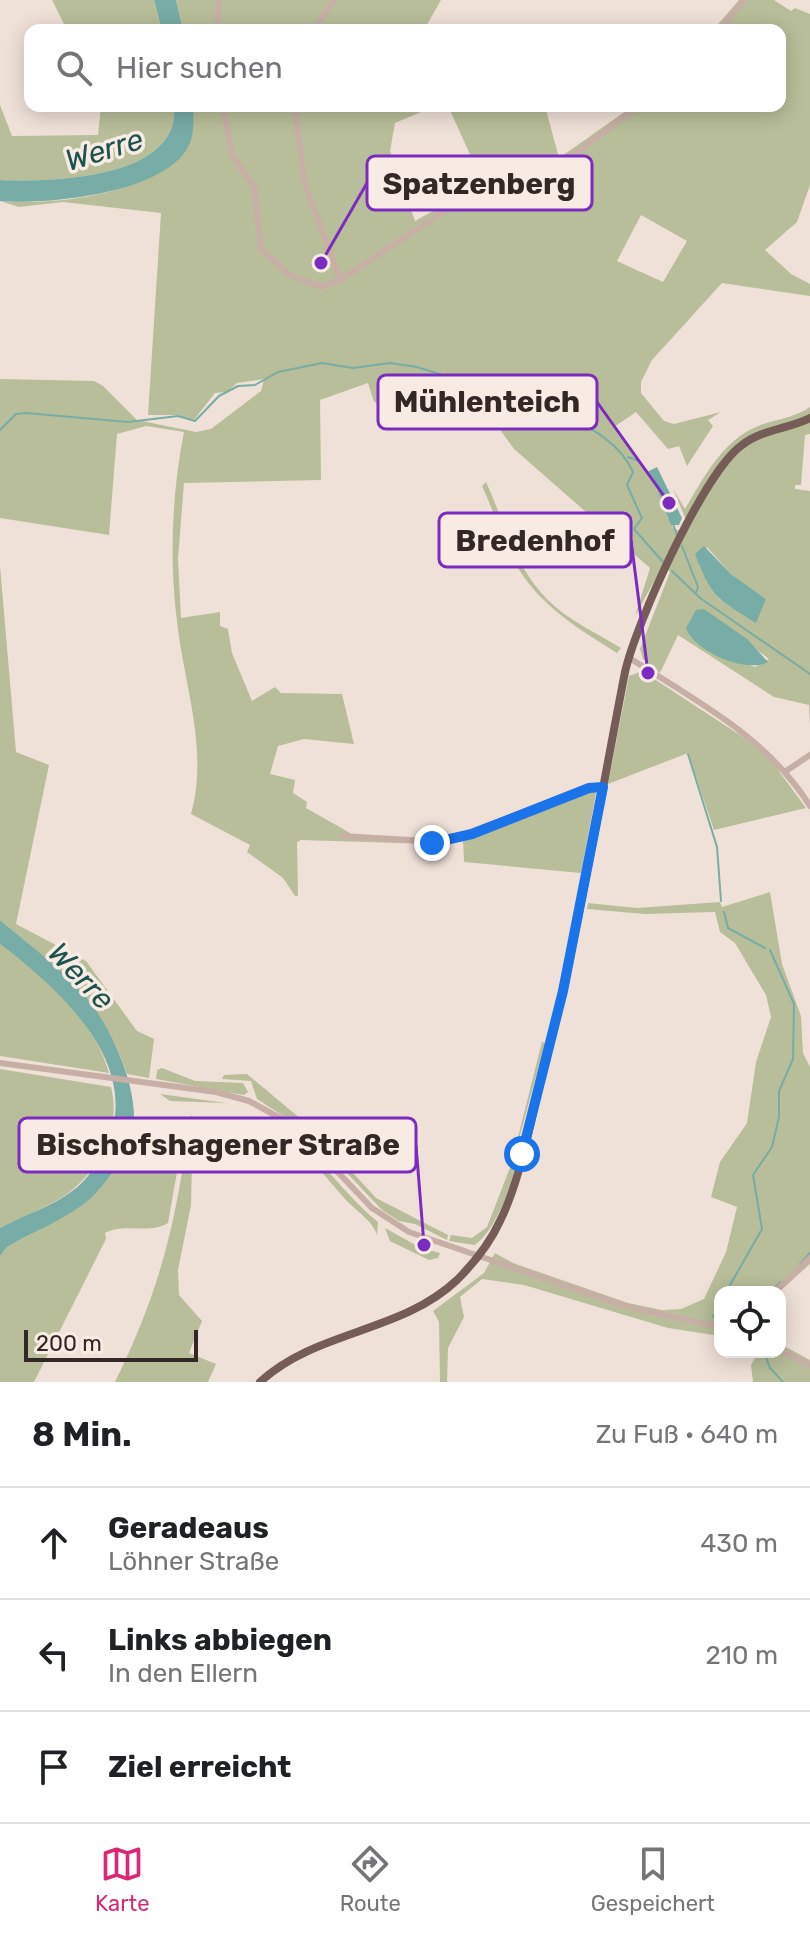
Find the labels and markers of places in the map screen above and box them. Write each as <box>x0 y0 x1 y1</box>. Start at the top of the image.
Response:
callout: Spatzenberg <box>367 156 592 210</box>
callout: Mühlenteich <box>378 375 597 429</box>
callout: Bredenhof <box>439 513 631 567</box>
callout: Bischofshagener Straße <box>19 1118 416 1172</box>

